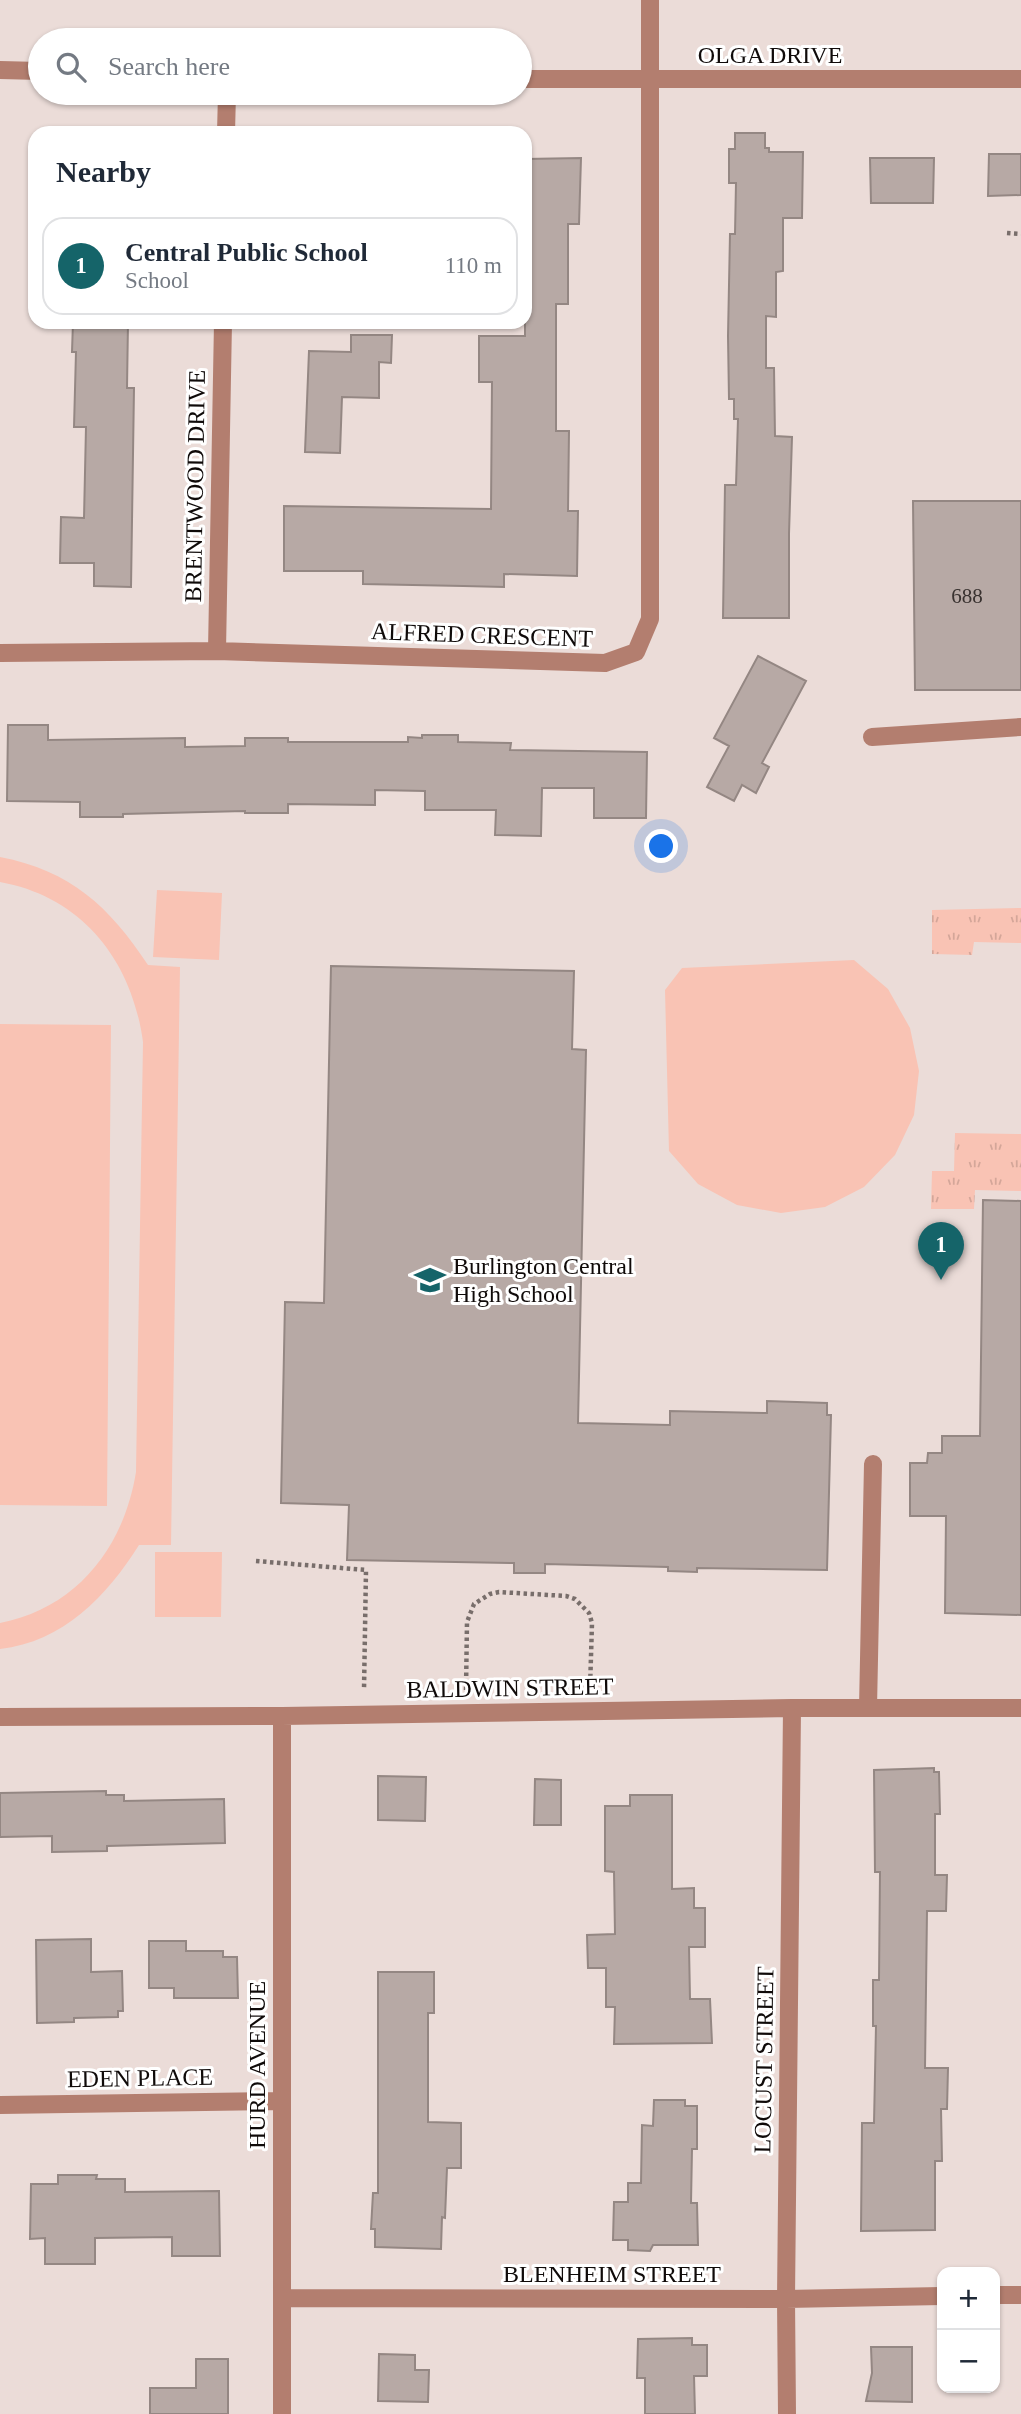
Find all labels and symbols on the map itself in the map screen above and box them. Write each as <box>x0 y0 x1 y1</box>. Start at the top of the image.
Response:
street label: OLGA DRIVE <box>698 42 842 68</box>
street label: BRENTWOOD DRIVE <box>180 369 210 603</box>
house number: 688 <box>951 584 983 608</box>
street label: ALFRED CRESCENT <box>371 618 594 652</box>
your location <box>644 829 678 863</box>
pin: 1 <box>918 1222 964 1280</box>
place label: Burlington Central High School <box>453 1253 634 1307</box>
school or university icon: Burlington Central High School <box>413 1263 447 1297</box>
street label: BALDWIN STREET <box>406 1673 614 1703</box>
street label: LOCUST STREET <box>749 1966 779 2154</box>
street label: HURD AVENUE <box>244 1981 270 2149</box>
street label: EDEN PLACE <box>67 2064 213 2092</box>
street label: BLENHEIM STREET <box>503 2261 721 2287</box>

